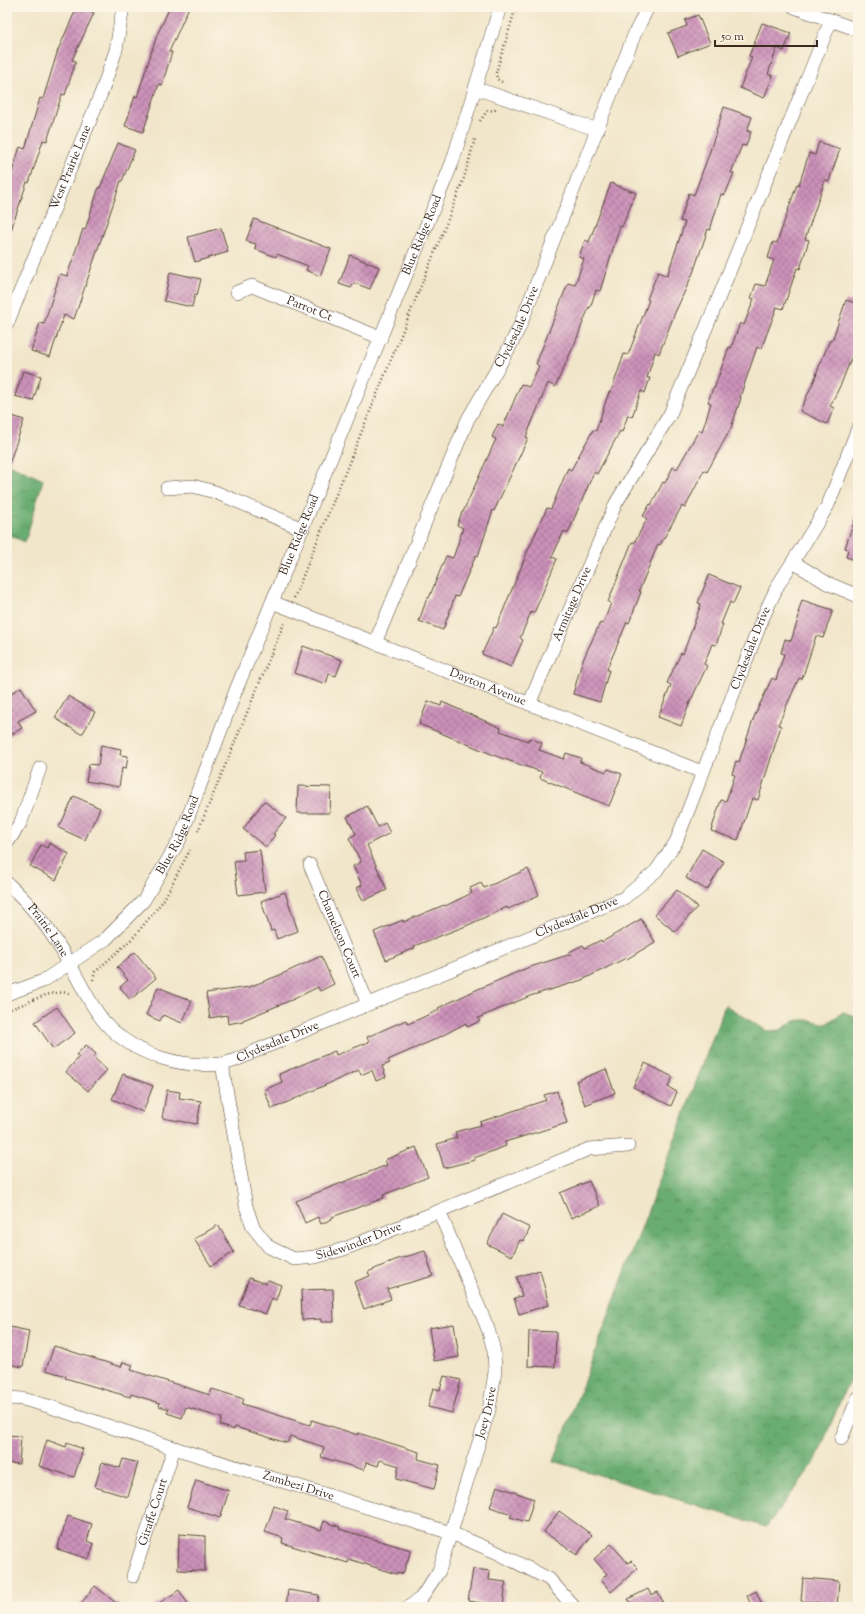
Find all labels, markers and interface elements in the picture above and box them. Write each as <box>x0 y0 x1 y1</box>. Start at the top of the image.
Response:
scale bar <box>715 22 817 48</box>
text: 50 m <box>720 28 744 46</box>
street label: West Prairie Lane <box>45 122 96 213</box>
street label: Blue Ridge Road <box>398 192 447 278</box>
street label: Clydesdale Drive <box>490 283 544 371</box>
street label: Parrot Ct <box>284 292 335 326</box>
street label: Blue Ridge Road <box>275 492 324 578</box>
street label: Armitage Drive <box>548 563 597 644</box>
street label: Clydesdale Drive <box>727 603 776 693</box>
street label: Dayton Avenue <box>447 664 529 711</box>
street label: Blue Ridge Road <box>152 793 204 878</box>
street label: Chameleon Court <box>312 887 365 981</box>
street label: Clydesdale Drive <box>533 892 621 943</box>
street label: Prairie Lane <box>23 900 73 961</box>
street label: Clydesdale Drive <box>233 1016 322 1068</box>
street label: Sidewinder Drive <box>314 1218 405 1265</box>
street label: Joey Drive <box>471 1385 502 1442</box>
street label: Zambezi Drive <box>261 1467 337 1506</box>
street label: Giraffe Court <box>134 1476 173 1548</box>

